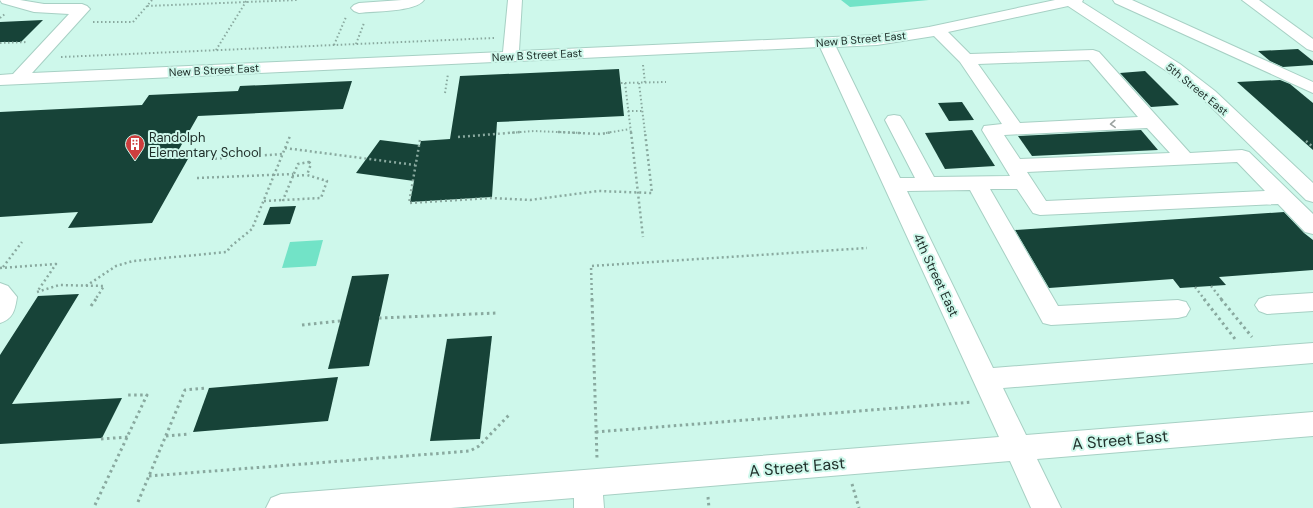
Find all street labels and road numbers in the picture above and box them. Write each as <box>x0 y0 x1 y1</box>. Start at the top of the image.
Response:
street label: New B Street East <box>815 28 907 50</box>
street label: New B Street East <box>491 46 583 64</box>
street label: 5th Street East <box>1163 60 1231 118</box>
street label: New B Street East <box>168 61 260 79</box>
street label: 4th Street East <box>909 231 963 319</box>
street label: A Street East <box>1071 425 1169 455</box>
street label: A Street East <box>748 452 846 482</box>

